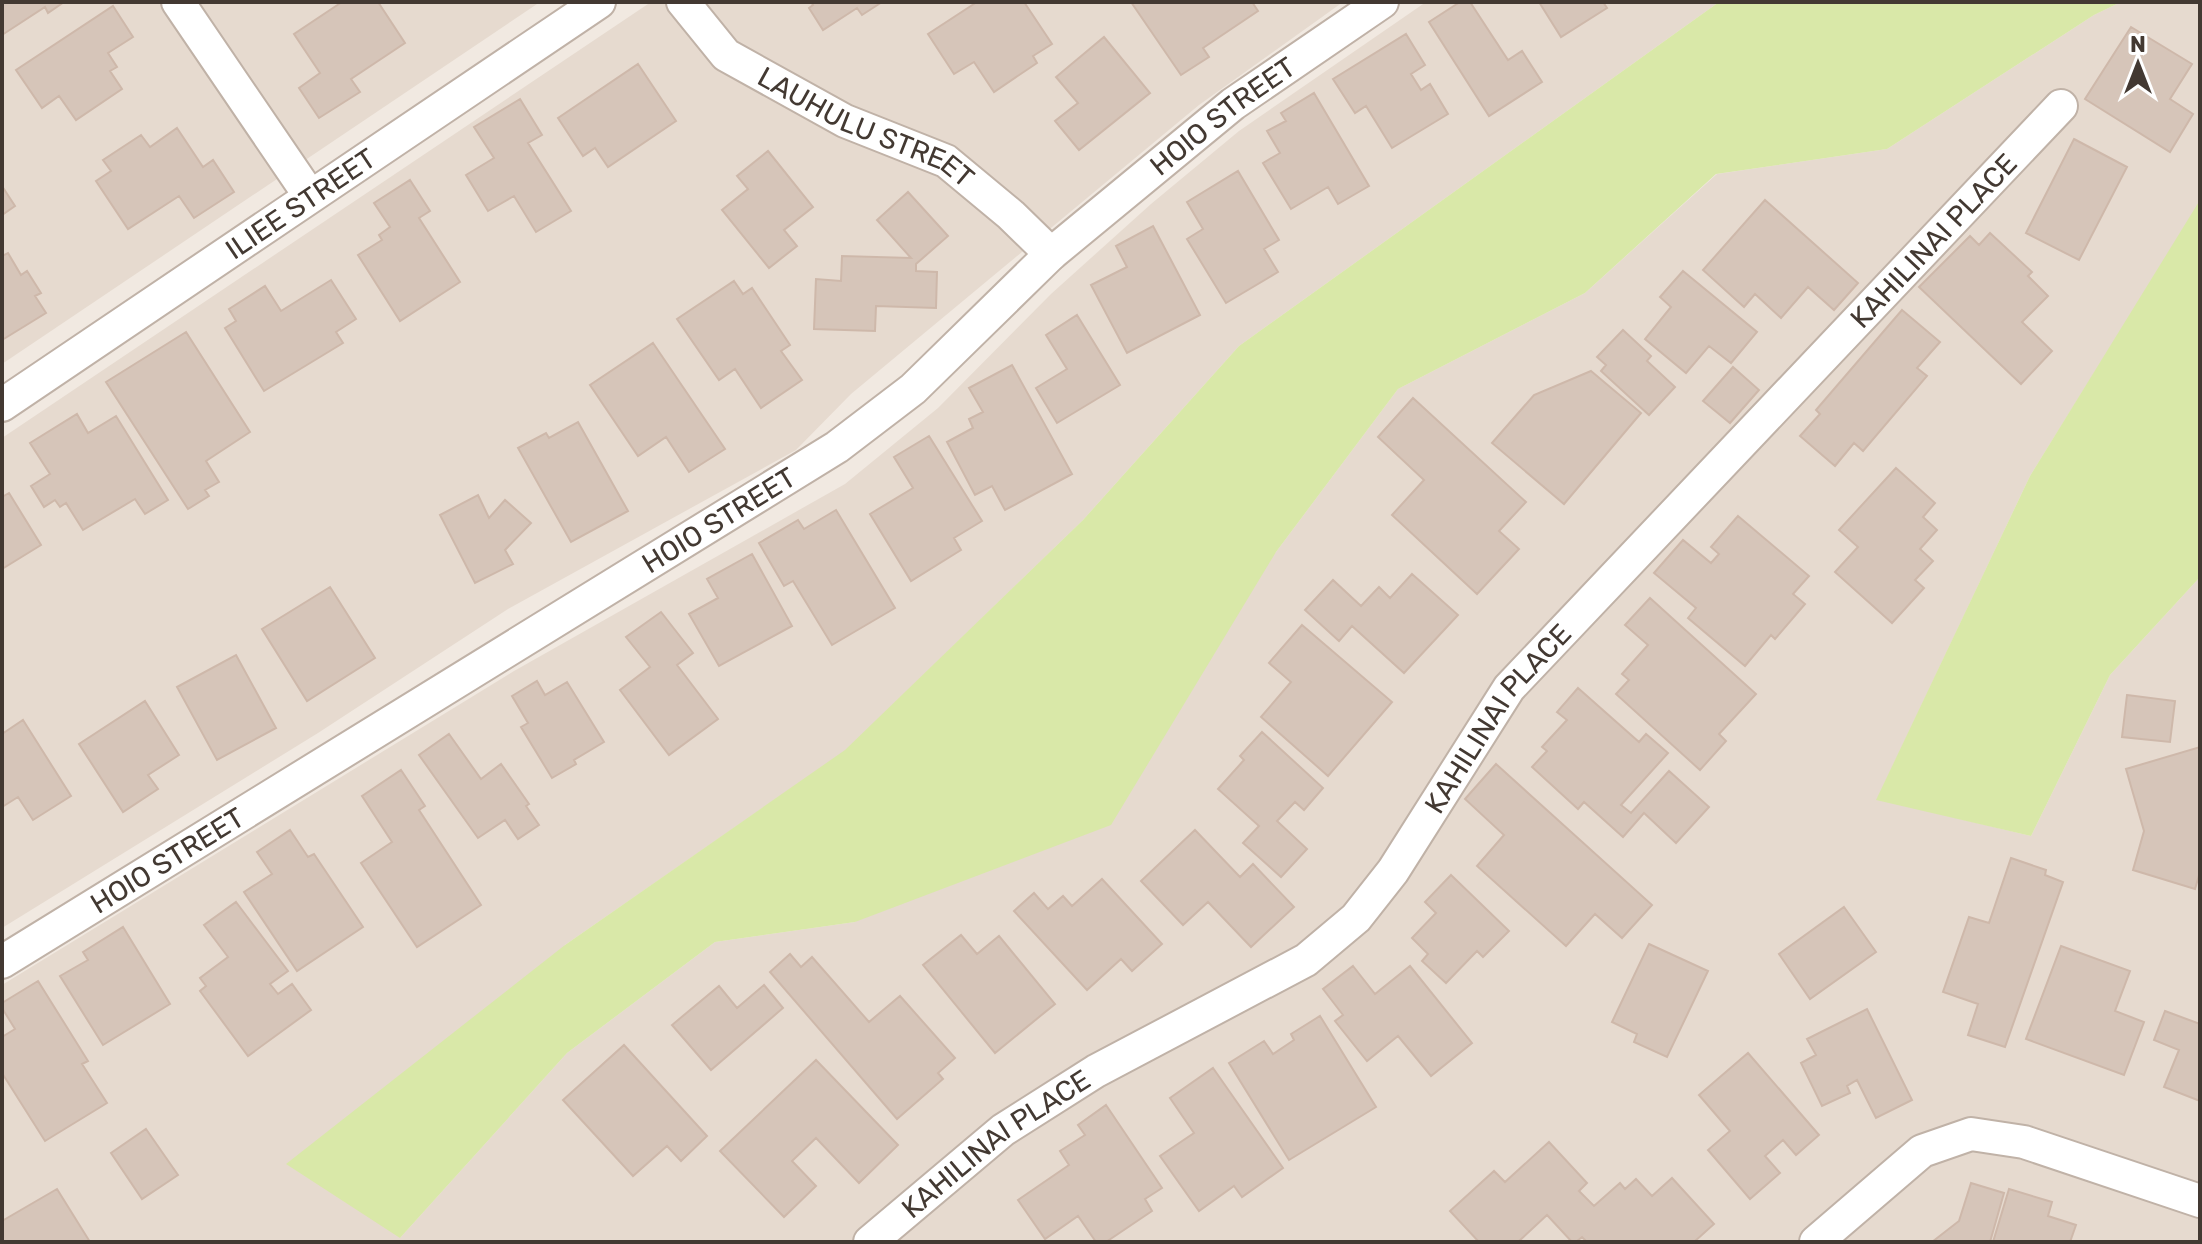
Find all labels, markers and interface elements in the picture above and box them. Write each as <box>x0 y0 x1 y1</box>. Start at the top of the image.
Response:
north arrow <box>2098 24 2178 104</box>
text: N <box>2130 31 2146 58</box>
street label: HOIO STREET <box>1143 50 1301 182</box>
street label: LAUHULU STREET <box>752 60 981 194</box>
street label: ILIEE STREET <box>219 141 382 266</box>
street label: KAHILINAI PLACE <box>1843 147 2024 334</box>
street label: HOIO STREET <box>636 460 802 580</box>
street label: KAHILINAI PLACE <box>1417 617 1578 819</box>
street label: HOIO STREET <box>84 800 250 920</box>
street label: KAHILINAI PLACE <box>895 1063 1096 1225</box>

